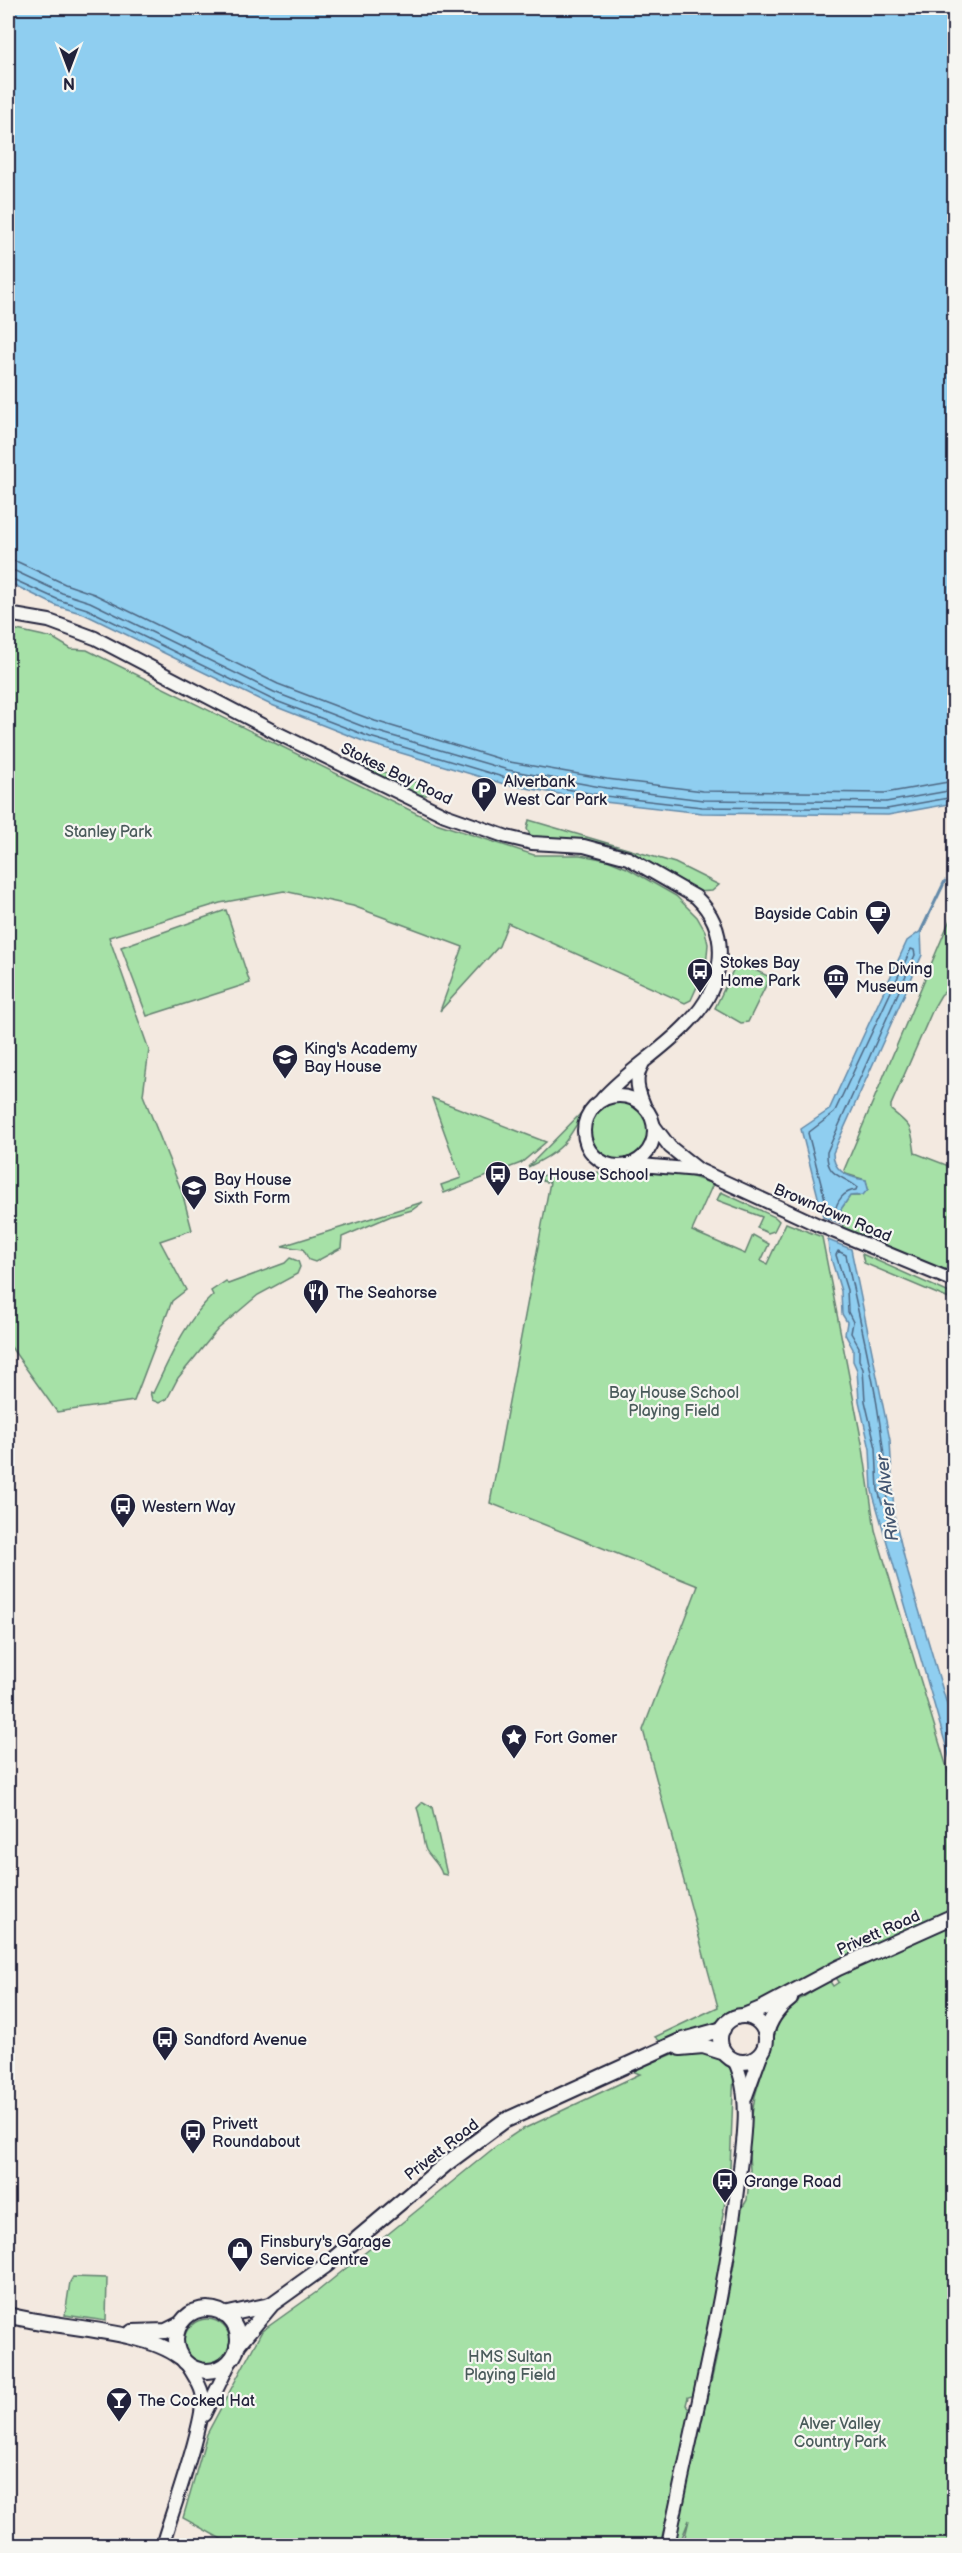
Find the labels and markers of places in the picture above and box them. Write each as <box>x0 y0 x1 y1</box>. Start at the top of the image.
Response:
place label: Alverbank West Car Park <box>504 773 607 810</box>
parking icon: Alverbank West Car Park <box>469 775 499 813</box>
cafe icon: Bayside Cabin <box>863 898 893 936</box>
place label: Bayside Cabin <box>754 905 858 924</box>
place label: Stokes Bay Home Park <box>720 954 801 991</box>
bus stop icon: Stokes Bay Home Park <box>685 956 715 994</box>
place label: The Diving Museum <box>856 960 932 997</box>
museum icon: The Diving Museum <box>821 962 851 1000</box>
place label: King's Academy Bay House <box>304 1040 418 1077</box>
school or university icon: King's Academy Bay House <box>270 1042 300 1080</box>
bus stop icon: Bay House School <box>483 1159 513 1197</box>
place label: Bay House School <box>518 1166 648 1185</box>
place label: Bay House Sixth Form <box>214 1171 292 1208</box>
school or university icon: Bay House Sixth Form <box>179 1173 209 1211</box>
restaurant icon: The Seahorse <box>301 1277 331 1315</box>
place label: The Seahorse <box>336 1284 437 1303</box>
bus stop icon: Western Way <box>108 1491 138 1529</box>
place label: Western Way <box>142 1498 236 1517</box>
place icon: Fort Gomer <box>499 1722 529 1760</box>
place label: Fort Gomer <box>534 1729 617 1748</box>
bus stop icon: Sandford Avenue <box>150 2024 180 2062</box>
place label: Sandford Avenue <box>184 2031 308 2050</box>
place label: Privett Roundabout <box>212 2115 300 2152</box>
bus stop icon: Privett Roundabout <box>178 2117 208 2155</box>
bus stop icon: Grange Road <box>710 2166 740 2204</box>
place label: Grange Road <box>744 2173 841 2192</box>
place label: Finsbury's Garage Service Centre <box>260 2233 391 2270</box>
shop icon: Finsbury's Garage Service Centre <box>225 2235 255 2273</box>
bar icon: The Cocked Hat <box>104 2385 134 2423</box>
place label: The Cocked Hat <box>138 2392 255 2411</box>

